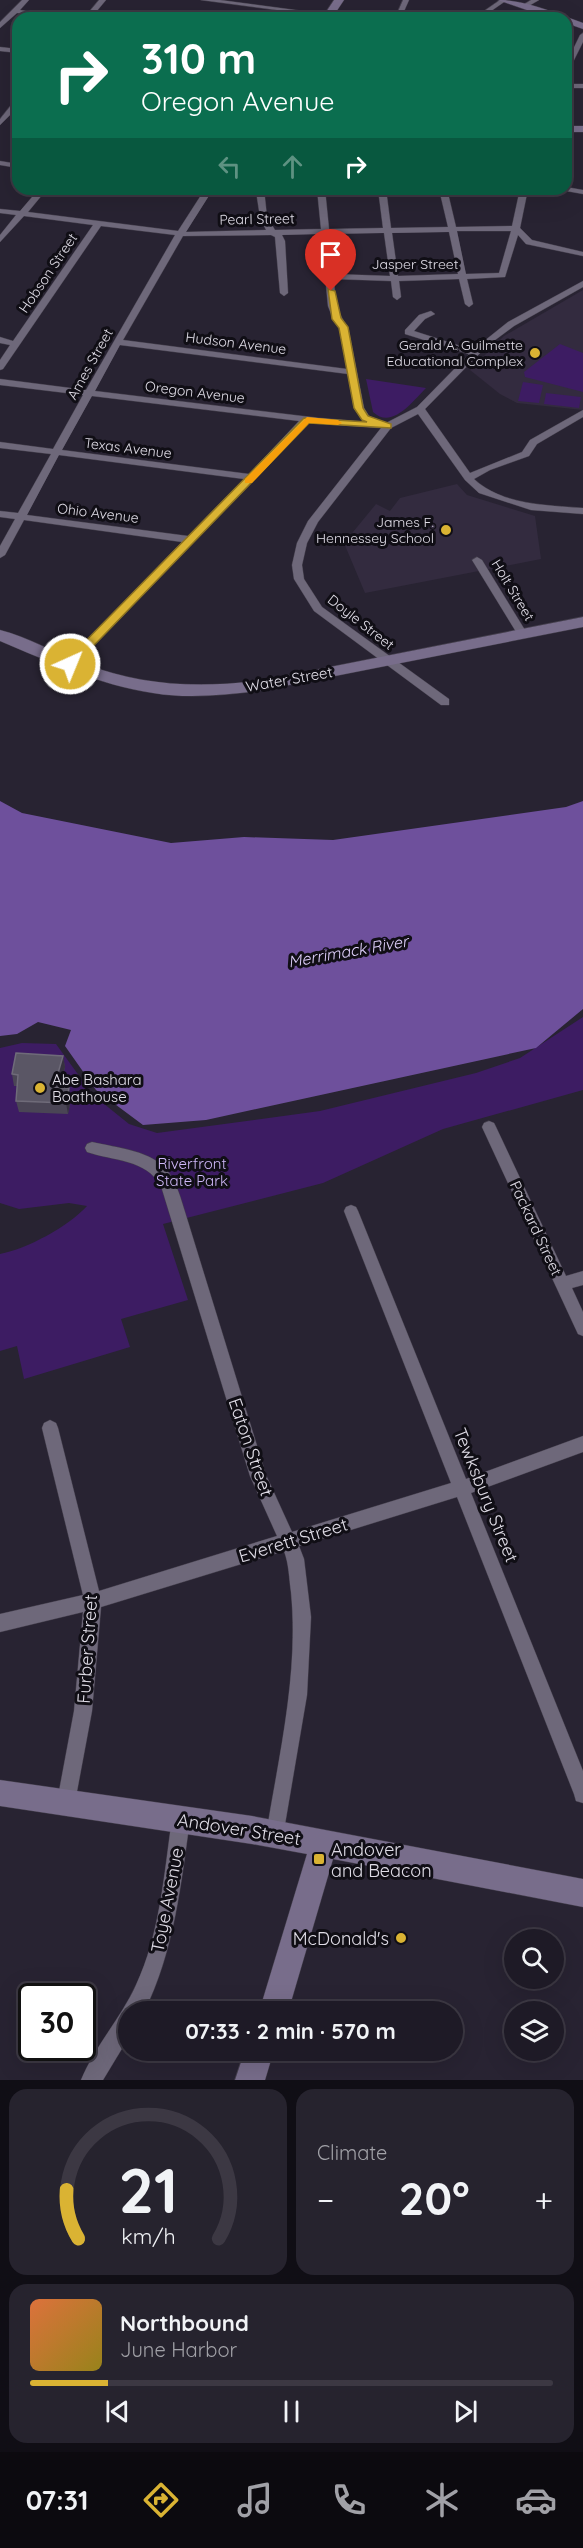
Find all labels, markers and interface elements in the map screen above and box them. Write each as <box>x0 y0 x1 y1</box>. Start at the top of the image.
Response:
text: 310 m <box>141 32 256 85</box>
icon: right <box>42 36 120 114</box>
text: Oregon Avenue <box>141 84 335 118</box>
icon: left <box>213 150 246 183</box>
icon: ahead <box>276 150 309 183</box>
icon: right <box>339 150 372 183</box>
street label: Pearl Street <box>219 209 295 229</box>
pin <box>305 229 356 291</box>
street label: Hobson Street <box>15 230 81 316</box>
icon: arrive <box>314 238 347 271</box>
street label: Jasper Street <box>372 255 459 273</box>
street label: Ames Street <box>63 325 117 403</box>
street label: Hudson Avenue <box>185 328 287 358</box>
place label: Gerald A. Guilmette Educational Complex <box>386 336 523 370</box>
marker: Gerald A. Guilmette Educational Complex <box>528 346 542 360</box>
street label: Oregon Avenue <box>144 377 246 407</box>
street label: Texas Avenue <box>83 434 173 462</box>
street label: Ohio Avenue <box>56 499 140 527</box>
place label: James F. Hennessey School <box>316 513 434 547</box>
marker: James F. Hennessey School <box>439 523 453 537</box>
street label: Holt Street <box>488 556 538 624</box>
street label: Doyle Street <box>324 590 398 654</box>
position arrow <box>38 632 102 696</box>
street label: Water Street <box>244 662 334 696</box>
water label: Merrimack River <box>287 930 411 971</box>
place label: Abe Bashara Boathouse <box>52 1070 142 1106</box>
marker: Abe Bashara Boathouse <box>33 1081 47 1095</box>
park label: Riverfront State Park <box>156 1154 228 1190</box>
street label: Packard Street <box>506 1178 566 1278</box>
street label: Eaton Street <box>223 1395 279 1499</box>
street label: Tewksbury Street <box>449 1424 523 1566</box>
street label: Everett Street <box>236 1513 350 1567</box>
street label: Furber Street <box>72 1594 102 1704</box>
street label: Andover Street <box>176 1808 302 1850</box>
place label: Andover and Beacon <box>331 1838 432 1882</box>
street label: Toye Avenue <box>146 1846 188 1954</box>
marker: Andover and Beacon <box>312 1852 326 1866</box>
place label: McDonald's <box>293 1927 389 1950</box>
map controls <box>504 1929 564 2061</box>
button: search <box>504 1929 564 1989</box>
marker: McDonald's <box>394 1931 408 1945</box>
speed limit sign: 30 <box>18 1983 96 2061</box>
button: layers <box>504 2001 564 2061</box>
text: 07:33 · 2 min · 570 m <box>185 2017 396 2045</box>
text: Climate <box>317 2140 387 2165</box>
text: 21 <box>118 2151 178 2229</box>
text: 20° <box>399 2170 470 2226</box>
text: − <box>317 2179 334 2220</box>
text: + <box>534 2179 553 2220</box>
text: km/h <box>121 2223 175 2249</box>
text: Northbound <box>120 2309 249 2337</box>
text: June Harbor <box>120 2337 237 2362</box>
icon: previous <box>101 2395 134 2428</box>
icon: pause <box>275 2395 308 2428</box>
icon: next <box>449 2395 482 2428</box>
icon: directions <box>140 2479 182 2521</box>
icon: music <box>234 2479 276 2521</box>
icon: phone <box>328 2479 370 2521</box>
icon: climate <box>421 2479 463 2521</box>
icon: car <box>515 2479 557 2521</box>
text: 07:31 <box>26 2483 89 2517</box>

